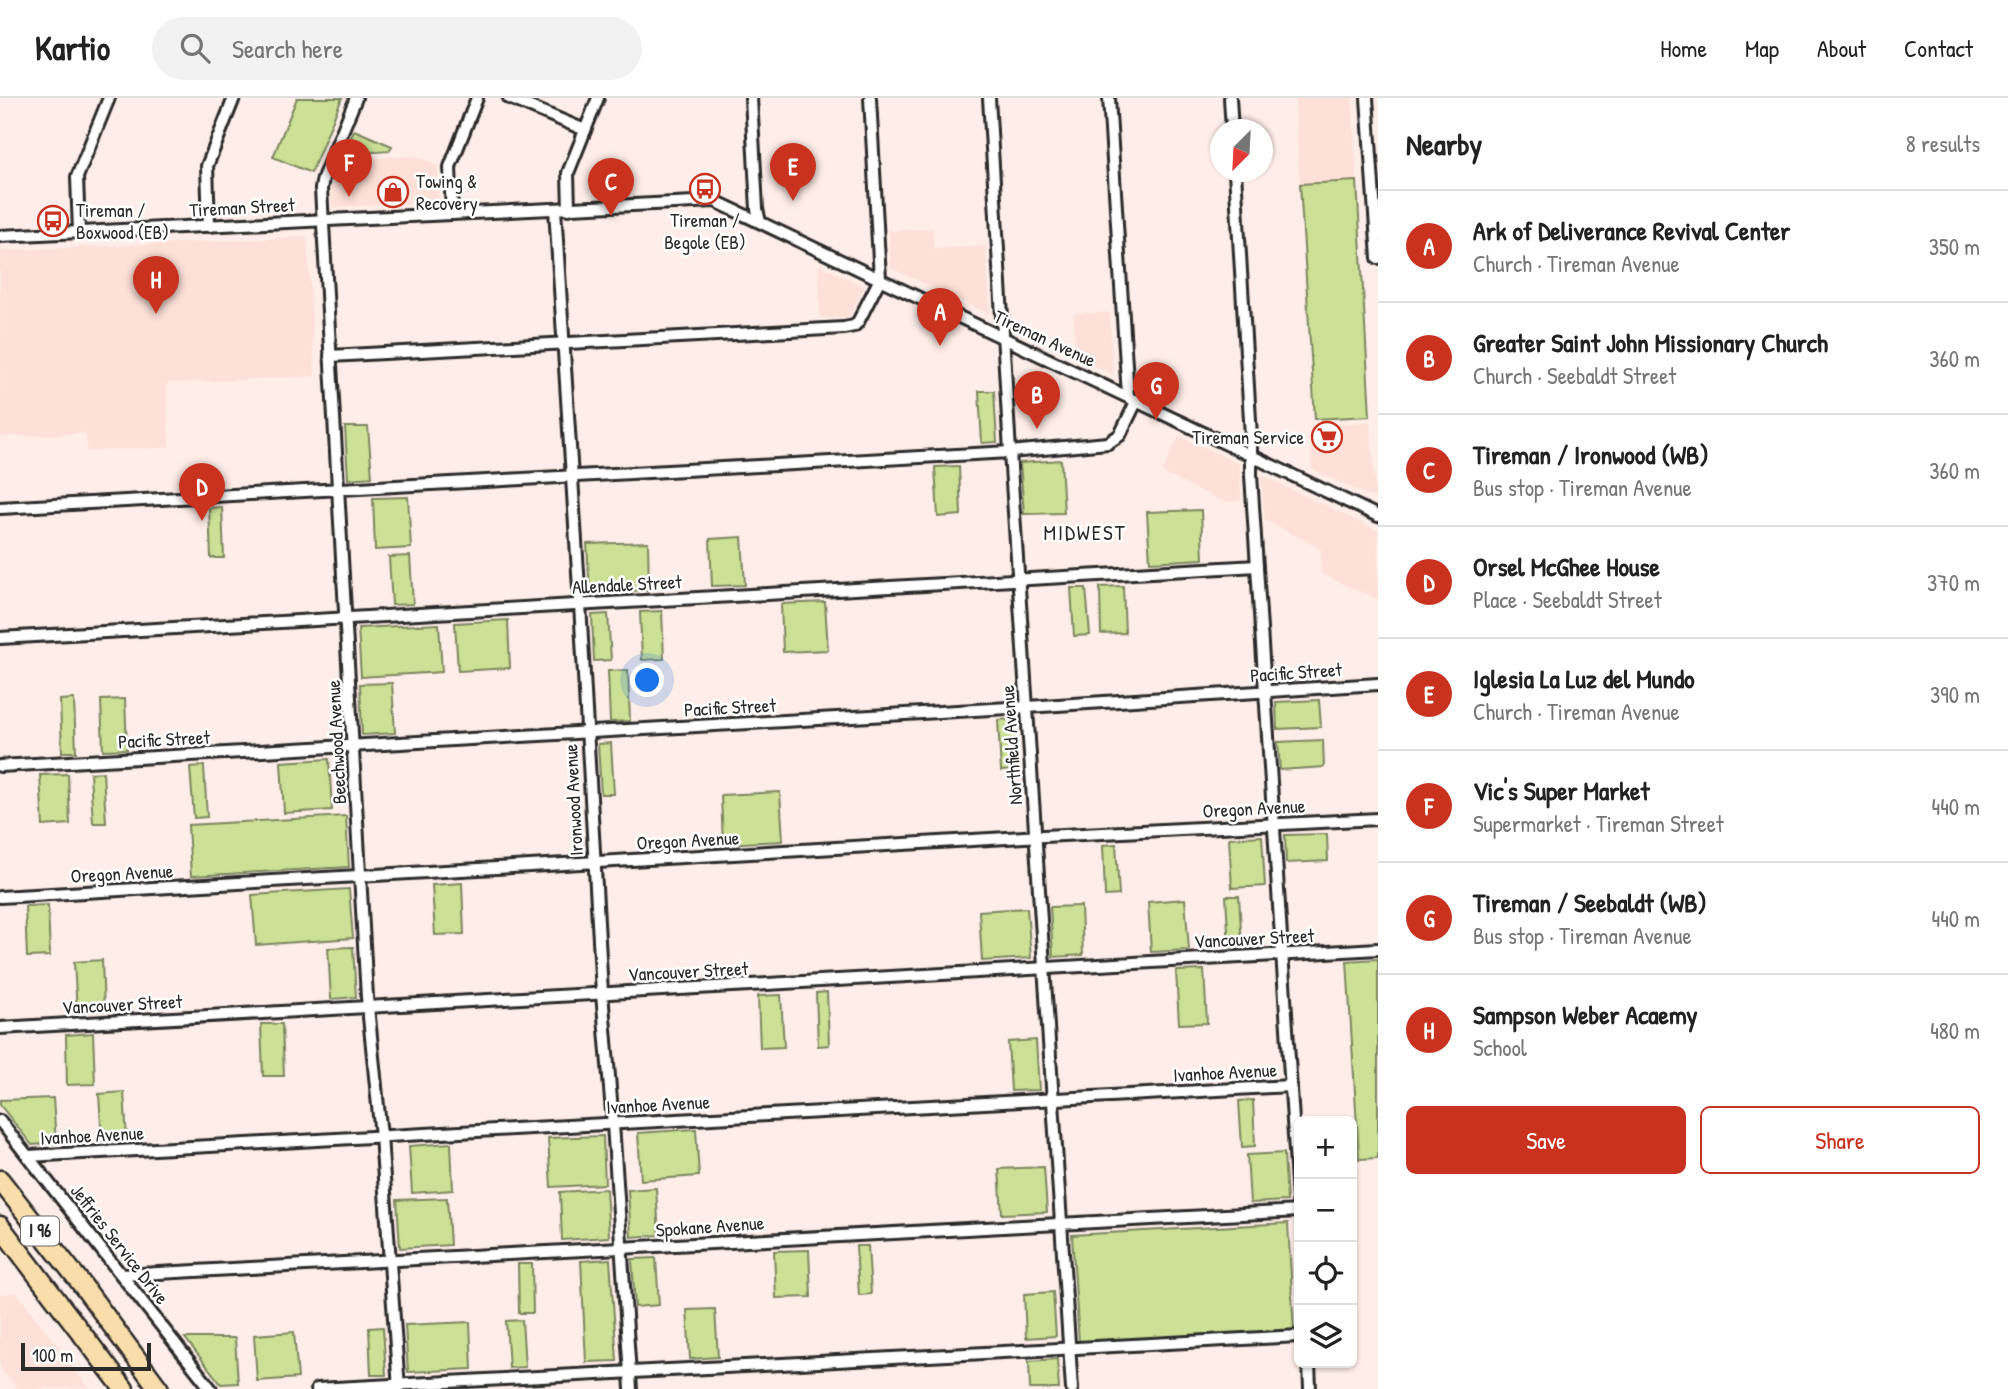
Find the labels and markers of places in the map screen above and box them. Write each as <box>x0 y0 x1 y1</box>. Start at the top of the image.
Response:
pin: F <box>326 139 372 197</box>
pin: E <box>770 143 816 201</box>
pin: C <box>588 158 634 216</box>
place label: Towing & Recovery <box>416 168 478 216</box>
bus stop icon: Tireman / Begole (EB) <box>688 172 722 206</box>
shop icon: Towing & Recovery <box>376 175 410 209</box>
place label: Tireman / Boxwood (EB) <box>76 197 169 245</box>
bus stop icon: Tireman / Boxwood (EB) <box>36 204 70 238</box>
place label: Tireman / Begole (EB) <box>664 207 746 255</box>
pin: H <box>133 256 179 314</box>
pin: A <box>917 288 963 346</box>
pin: G <box>1133 362 1179 420</box>
pin: B <box>1014 371 1060 429</box>
supermarket icon: Tireman Service <box>1310 420 1344 454</box>
place label: Tireman Service <box>1192 424 1304 450</box>
pin: D <box>179 463 225 521</box>

